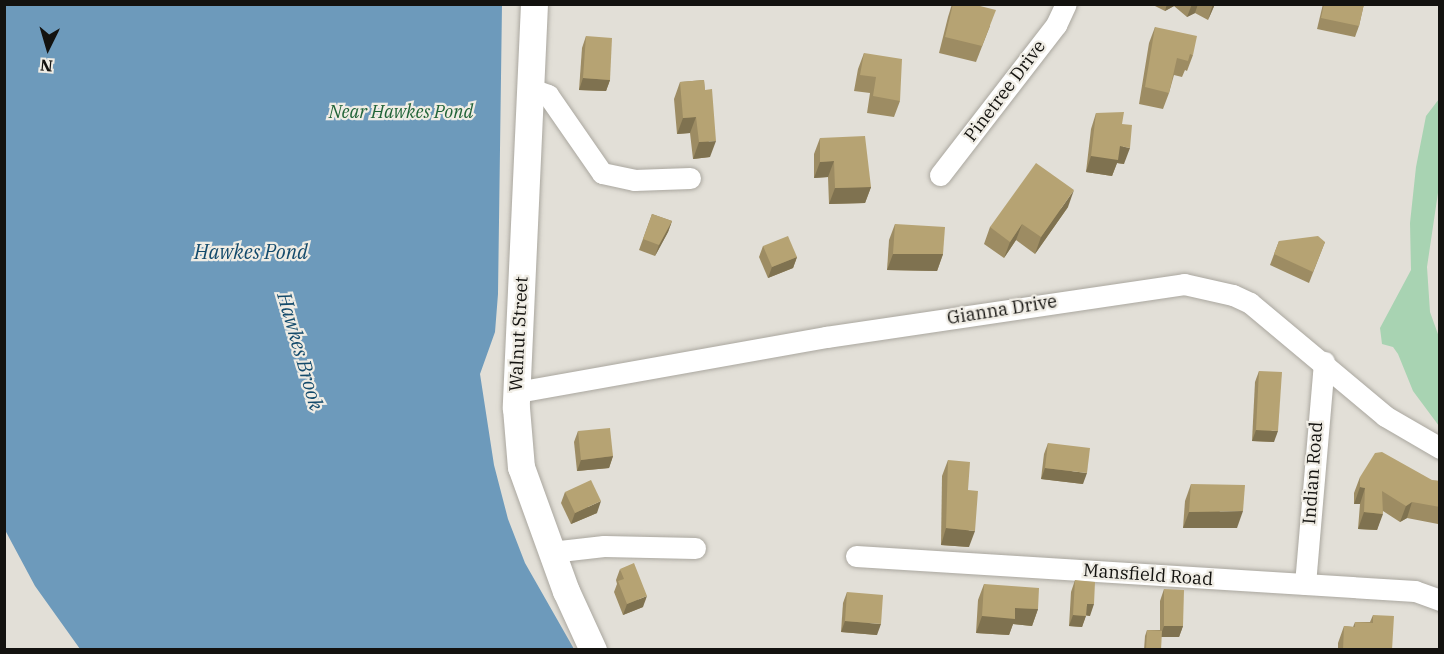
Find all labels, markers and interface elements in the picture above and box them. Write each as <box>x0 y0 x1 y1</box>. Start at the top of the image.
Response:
north arrow <box>18 18 78 78</box>
street label: Pinetree Drive <box>960 36 1050 146</box>
text: N <box>39 55 54 76</box>
park label: Near Hawkes Pond <box>329 101 473 123</box>
water label: Hawkes Pond <box>194 239 308 263</box>
street label: Walnut Street <box>505 276 533 392</box>
water label: Hawkes Brook <box>273 289 329 413</box>
street label: Gianna Drive <box>946 291 1058 329</box>
street label: Indian Road <box>1299 421 1327 525</box>
street label: Mansfield Road <box>1082 560 1214 590</box>

